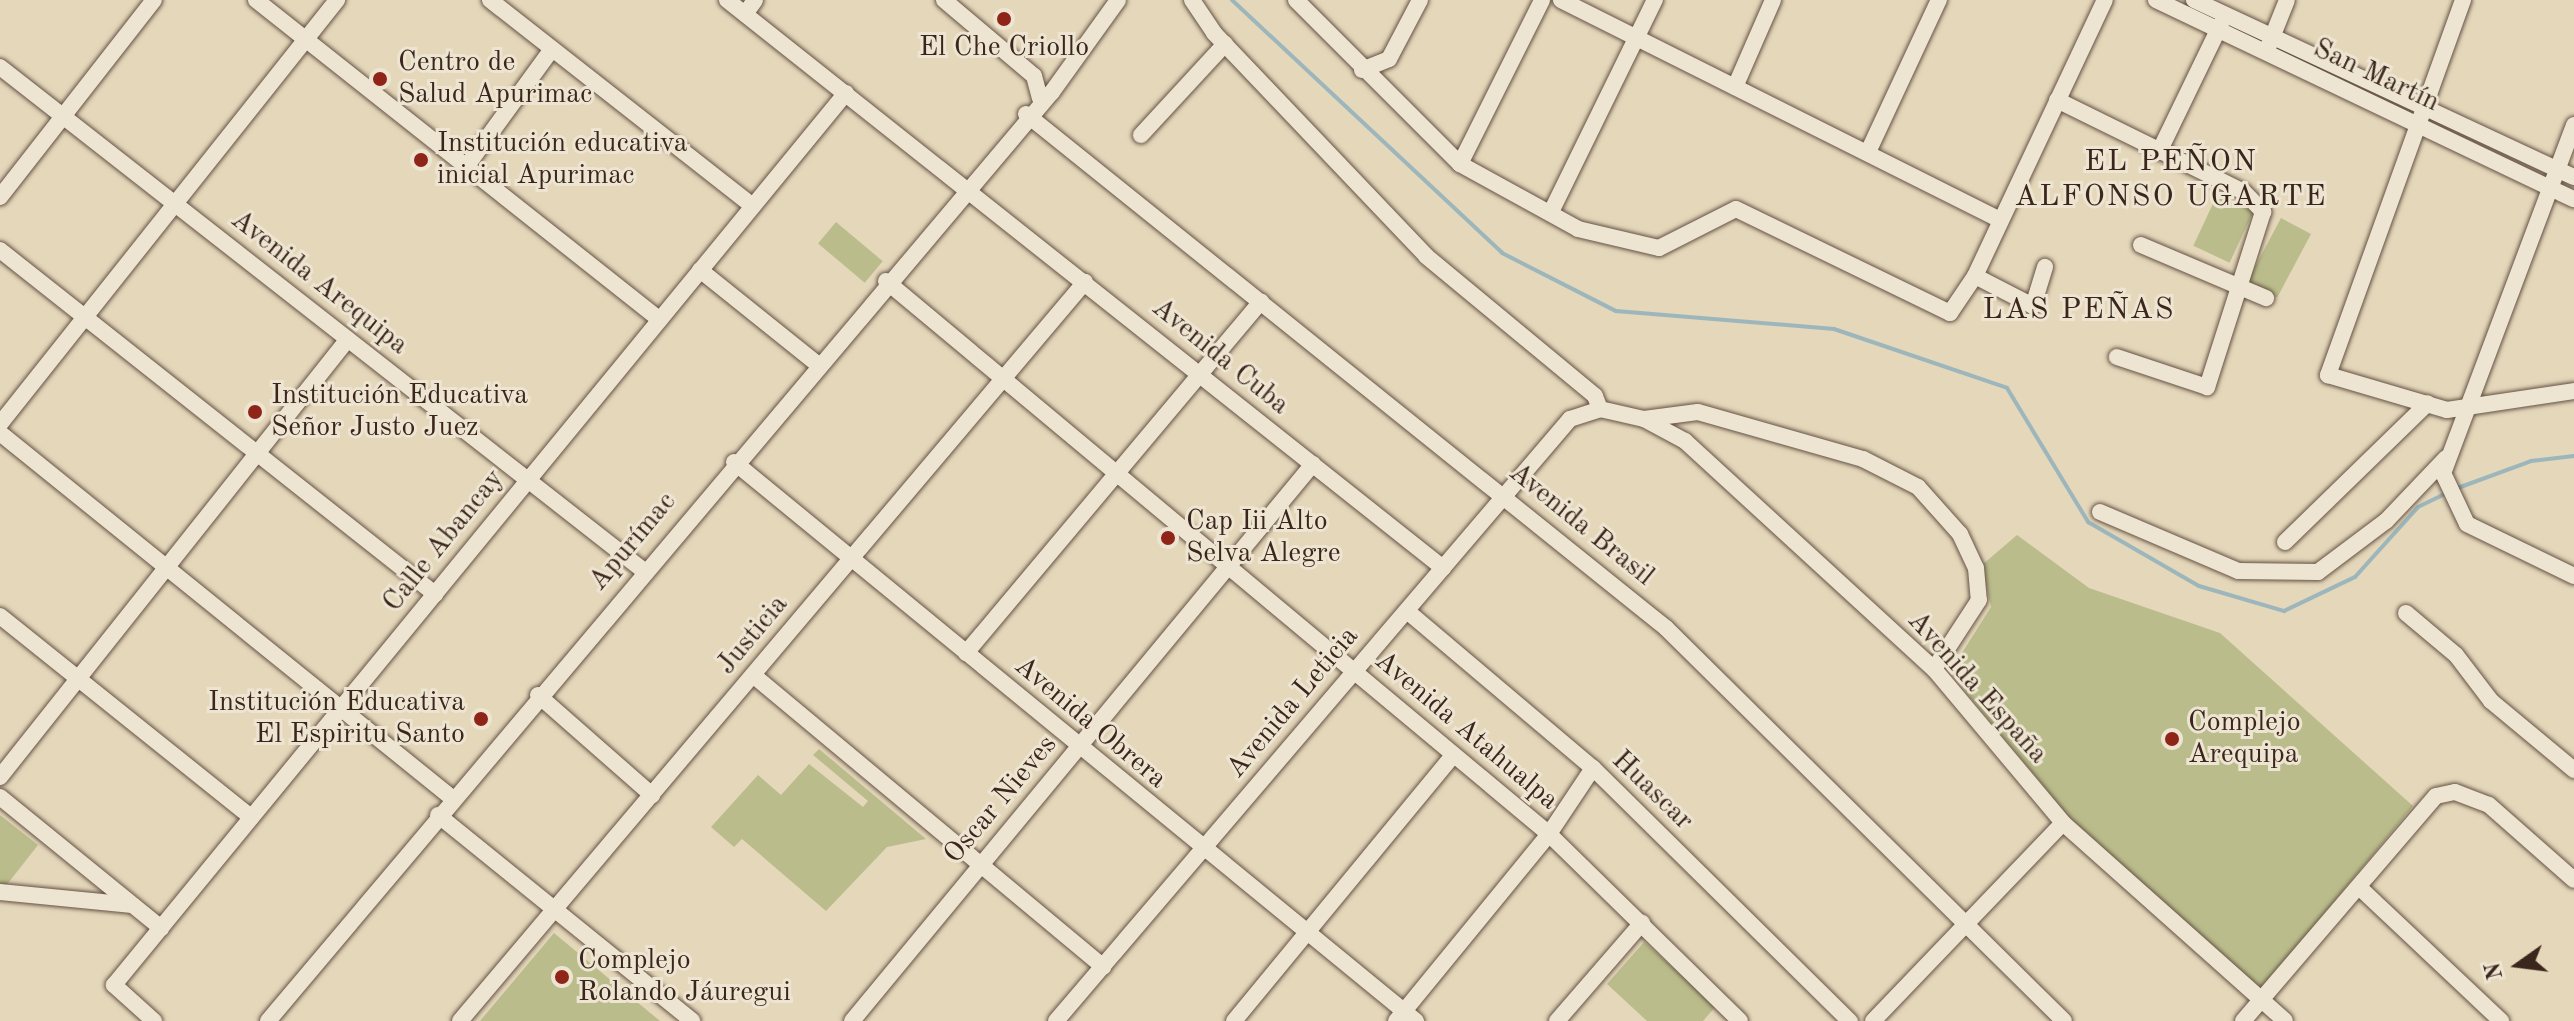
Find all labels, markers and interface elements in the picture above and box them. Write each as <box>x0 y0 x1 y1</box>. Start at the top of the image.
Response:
marker: El Che Criollo <box>995 10 1013 28</box>
place label: El Che Criollo <box>919 31 1089 65</box>
street label: San Martín <box>2308 32 2444 120</box>
place label: Centro de Salud Apurimac <box>398 46 592 112</box>
marker: Centro de Salud Apurimac <box>369 68 391 90</box>
place label: Institución educativa inicial Apurimac <box>437 127 688 193</box>
district label: EL PEÑON ALFONSO UGARTE <box>2014 144 2328 214</box>
marker: Institución educativa inicial Apurimac <box>412 151 430 169</box>
street label: Avenida Arequipa <box>224 203 414 363</box>
street label: Avenida Cuba <box>1145 291 1295 423</box>
district label: LAS PEÑAS <box>1983 292 2175 328</box>
place label: Institución Educativa Señor Justo Juez <box>271 379 528 445</box>
marker: Institución Educativa Señor Justo Juez <box>246 403 264 421</box>
street label: Avenida Brasil <box>1502 456 1660 594</box>
street label: Calle Abancay <box>376 463 512 619</box>
street label: Apurímac <box>582 486 684 598</box>
place label: Cap Iii Alto Selva Alegre <box>1186 505 1341 571</box>
marker: Cap Iii Alto Selva Alegre <box>1157 527 1179 549</box>
street label: Justicia <box>710 589 796 681</box>
street label: Avenida España <box>1900 605 2054 771</box>
street label: Avenida Leticia <box>1220 620 1366 786</box>
street label: Avenida Atahualpa <box>1367 644 1565 818</box>
street label: Avenida Obrera <box>1007 650 1173 796</box>
place label: Institución Educativa El Espiritu Santo <box>208 686 465 752</box>
place label: Complejo Arequipa <box>2188 706 2301 772</box>
marker: Institución Educativa El Espiritu Santo <box>472 710 490 728</box>
street label: Oscar Nieves <box>937 729 1065 871</box>
marker: Complejo Arequipa <box>2163 730 2181 748</box>
street label: Huascar <box>1604 744 1700 838</box>
north arrow <box>2478 925 2558 1005</box>
place label: Complejo Rolando Jáuregui <box>578 944 791 1010</box>
text: N <box>2482 960 2507 982</box>
marker: Complejo Rolando Jáuregui <box>553 968 571 986</box>

